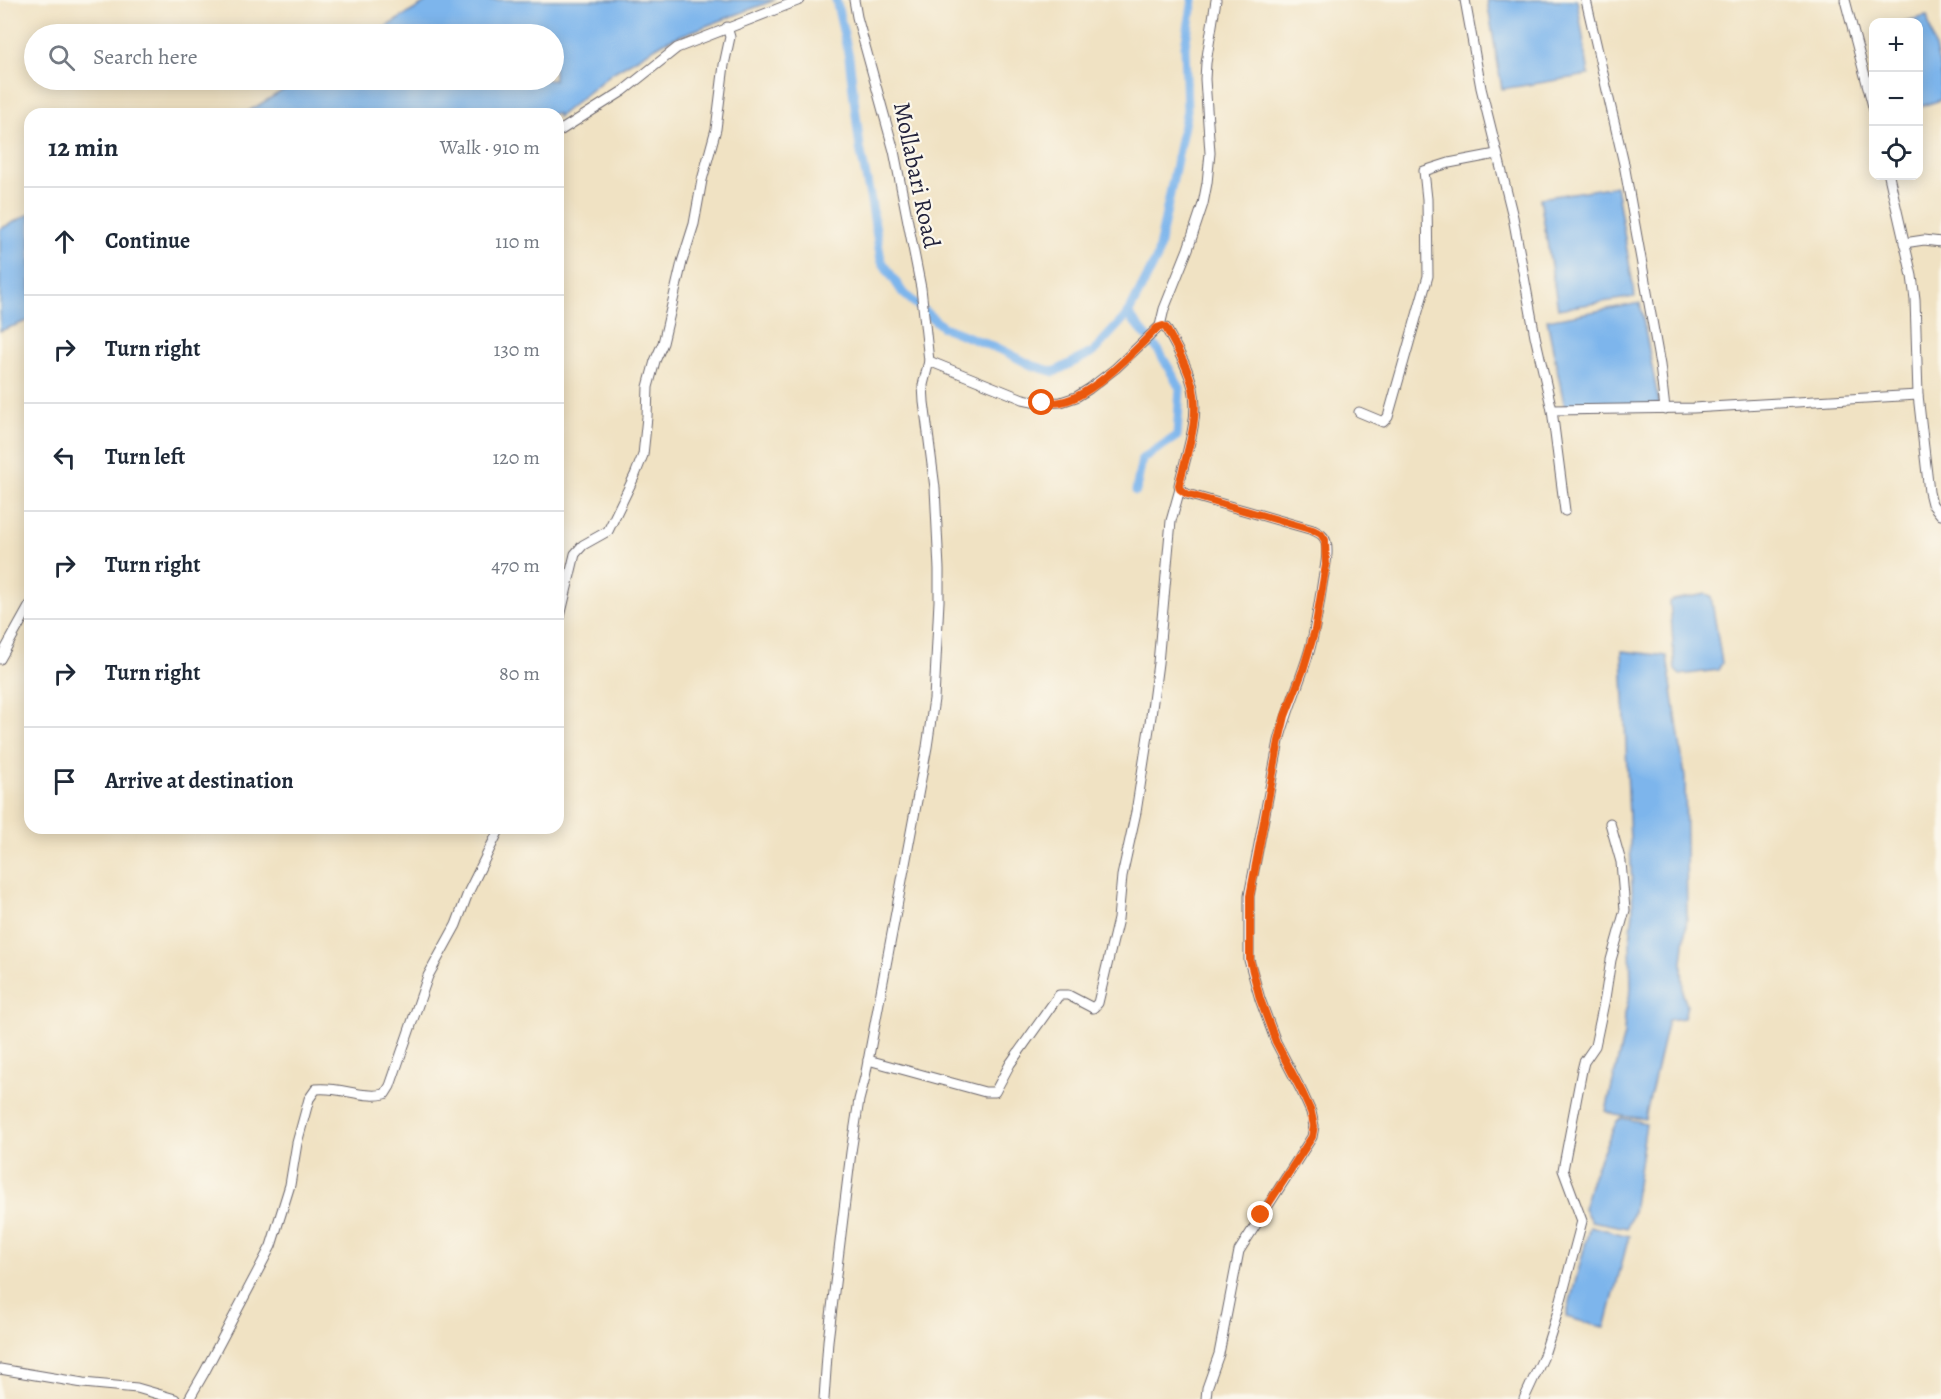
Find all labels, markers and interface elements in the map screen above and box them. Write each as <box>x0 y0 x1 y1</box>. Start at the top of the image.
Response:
map controls <box>1869 18 1923 180</box>
button: + <box>1869 18 1923 72</box>
search box <box>24 24 564 90</box>
icon: search <box>45 41 78 74</box>
text: Search here <box>93 42 198 72</box>
button: − <box>1869 72 1923 126</box>
street label: Mollabari Road <box>886 99 948 251</box>
button: locate <box>1869 126 1923 180</box>
text: 12 min <box>48 130 118 165</box>
text: Walk · 910 m <box>440 134 540 161</box>
icon: ahead <box>48 225 81 258</box>
text: Continue <box>105 226 190 256</box>
text: 110 m <box>495 228 540 255</box>
icon: right <box>48 333 81 366</box>
text: Turn right <box>105 334 201 364</box>
text: 130 m <box>494 336 540 363</box>
route start <box>1028 389 1054 415</box>
icon: left <box>48 441 81 474</box>
text: Turn left <box>105 442 185 472</box>
text: 120 m <box>492 444 540 471</box>
icon: right <box>48 549 81 582</box>
text: Turn right <box>105 550 201 580</box>
text: 470 m <box>491 552 540 579</box>
icon: right <box>48 657 81 690</box>
text: Turn right <box>105 658 201 688</box>
text: 80 m <box>499 660 540 687</box>
icon: arrive <box>48 765 81 798</box>
text: Arrive at destination <box>105 766 294 796</box>
route end <box>1247 1201 1273 1227</box>

